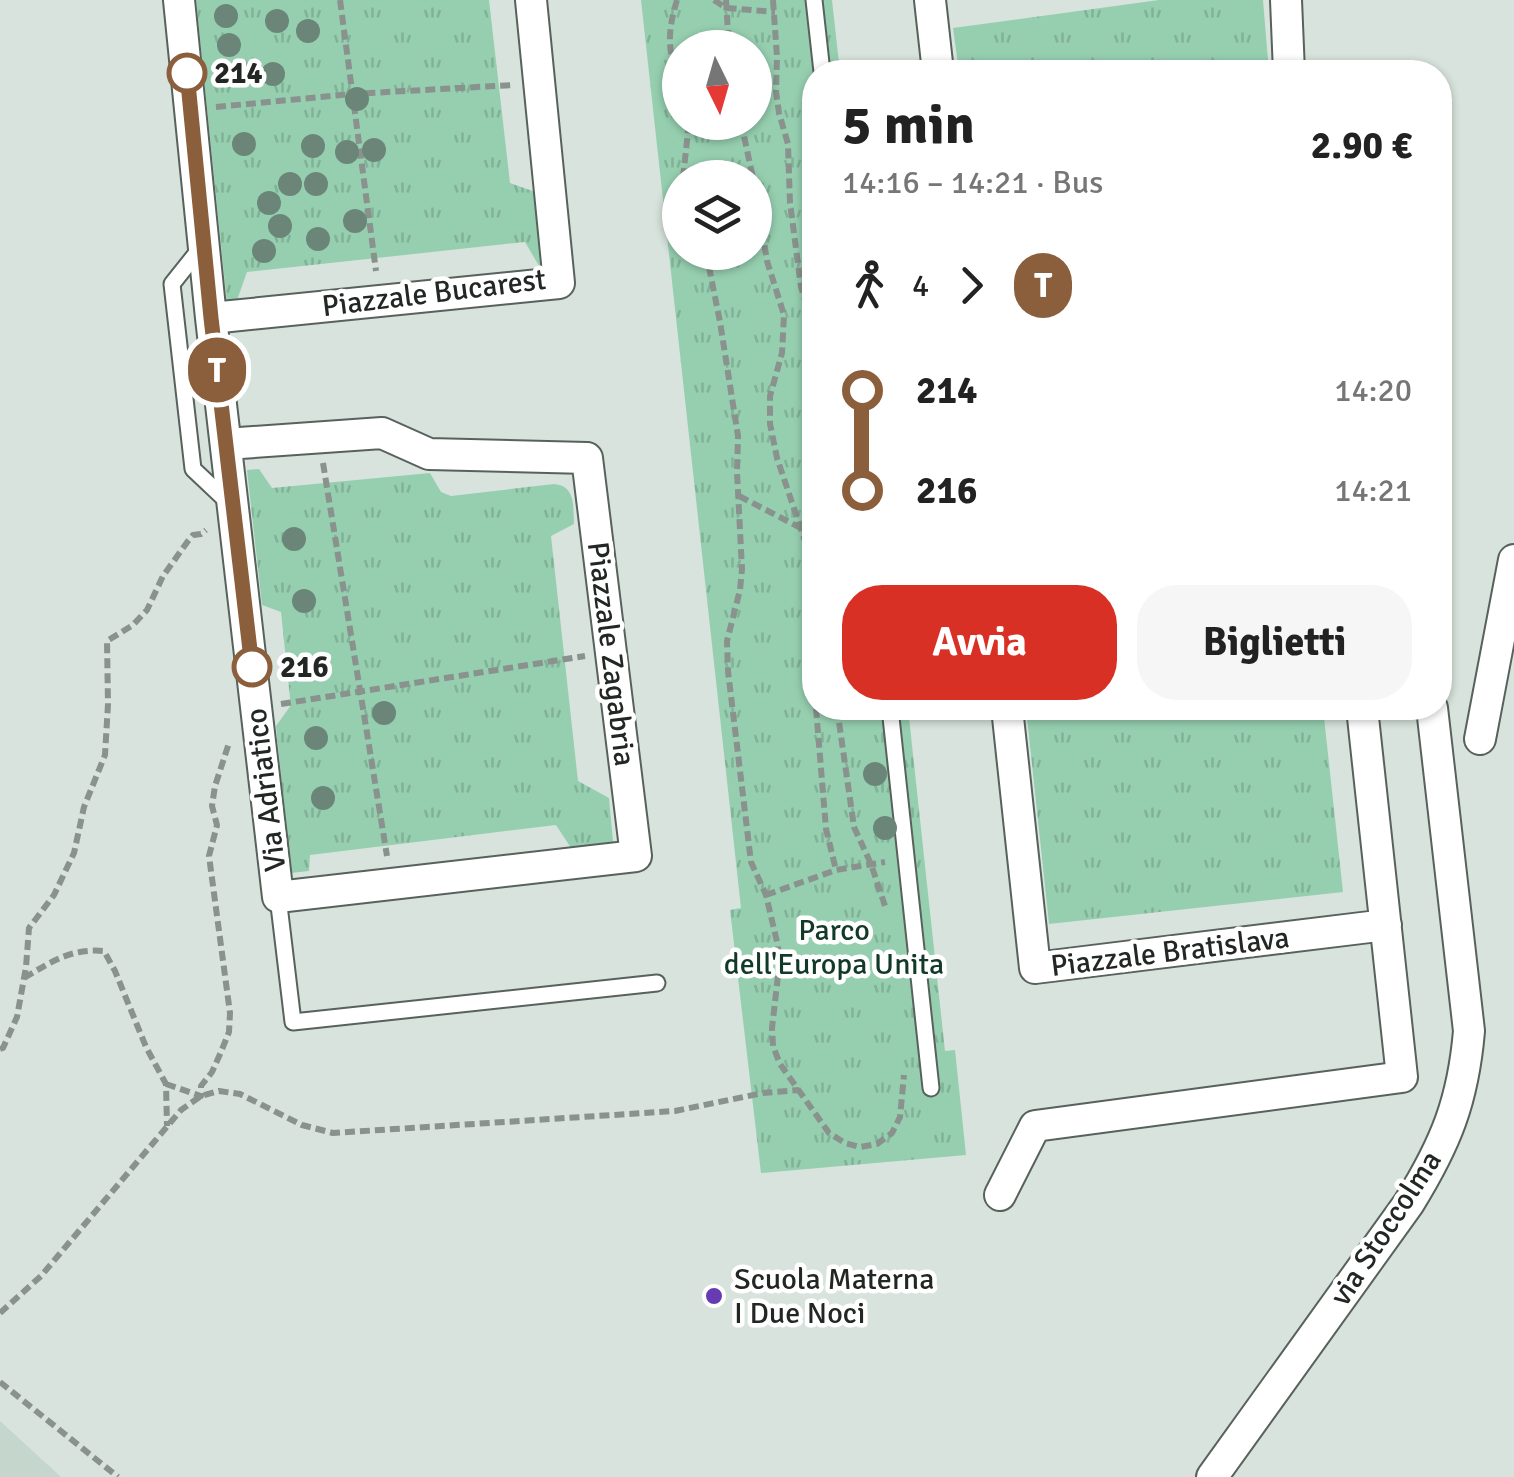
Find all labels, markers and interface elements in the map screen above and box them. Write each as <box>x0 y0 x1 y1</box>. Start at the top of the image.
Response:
north arrow <box>662 30 772 140</box>
map controls <box>662 30 772 270</box>
marker: 214 <box>168 54 206 92</box>
place label: 214 <box>214 55 263 92</box>
text: 5 min <box>842 91 975 159</box>
text: 2.90 € <box>1311 122 1412 169</box>
button: layers <box>662 160 772 270</box>
text: 14:16 – 14:21 · Bus <box>842 163 1103 202</box>
icon: walk <box>842 258 897 313</box>
icon: forward <box>944 258 999 313</box>
street label: Piazzale Bucarest <box>320 261 548 325</box>
text: T <box>1034 264 1052 307</box>
text: 4 <box>912 266 929 305</box>
line badge: T <box>184 338 250 402</box>
text: T <box>208 349 226 392</box>
text: 214 <box>916 367 978 414</box>
text: 14:20 <box>1334 371 1412 410</box>
text: 216 <box>916 467 978 514</box>
text: 14:21 <box>1334 471 1412 510</box>
street label: Piazzale Zagabria <box>579 540 643 768</box>
button: Avvia <box>842 585 1117 700</box>
button: Biglietti <box>1137 585 1412 700</box>
marker: 216 <box>233 648 271 686</box>
place label: 216 <box>280 649 329 686</box>
street label: Via Adriatico <box>238 706 294 874</box>
park label: Parco dell'Europa Unita <box>724 912 944 983</box>
street label: Piazzale Bratislava <box>1048 919 1292 985</box>
street label: via Stoccolma <box>1322 1144 1450 1312</box>
place label: Scuola Materna I Due Noci <box>734 1261 934 1332</box>
marker: Scuola Materna I Due Noci <box>703 1285 725 1307</box>

